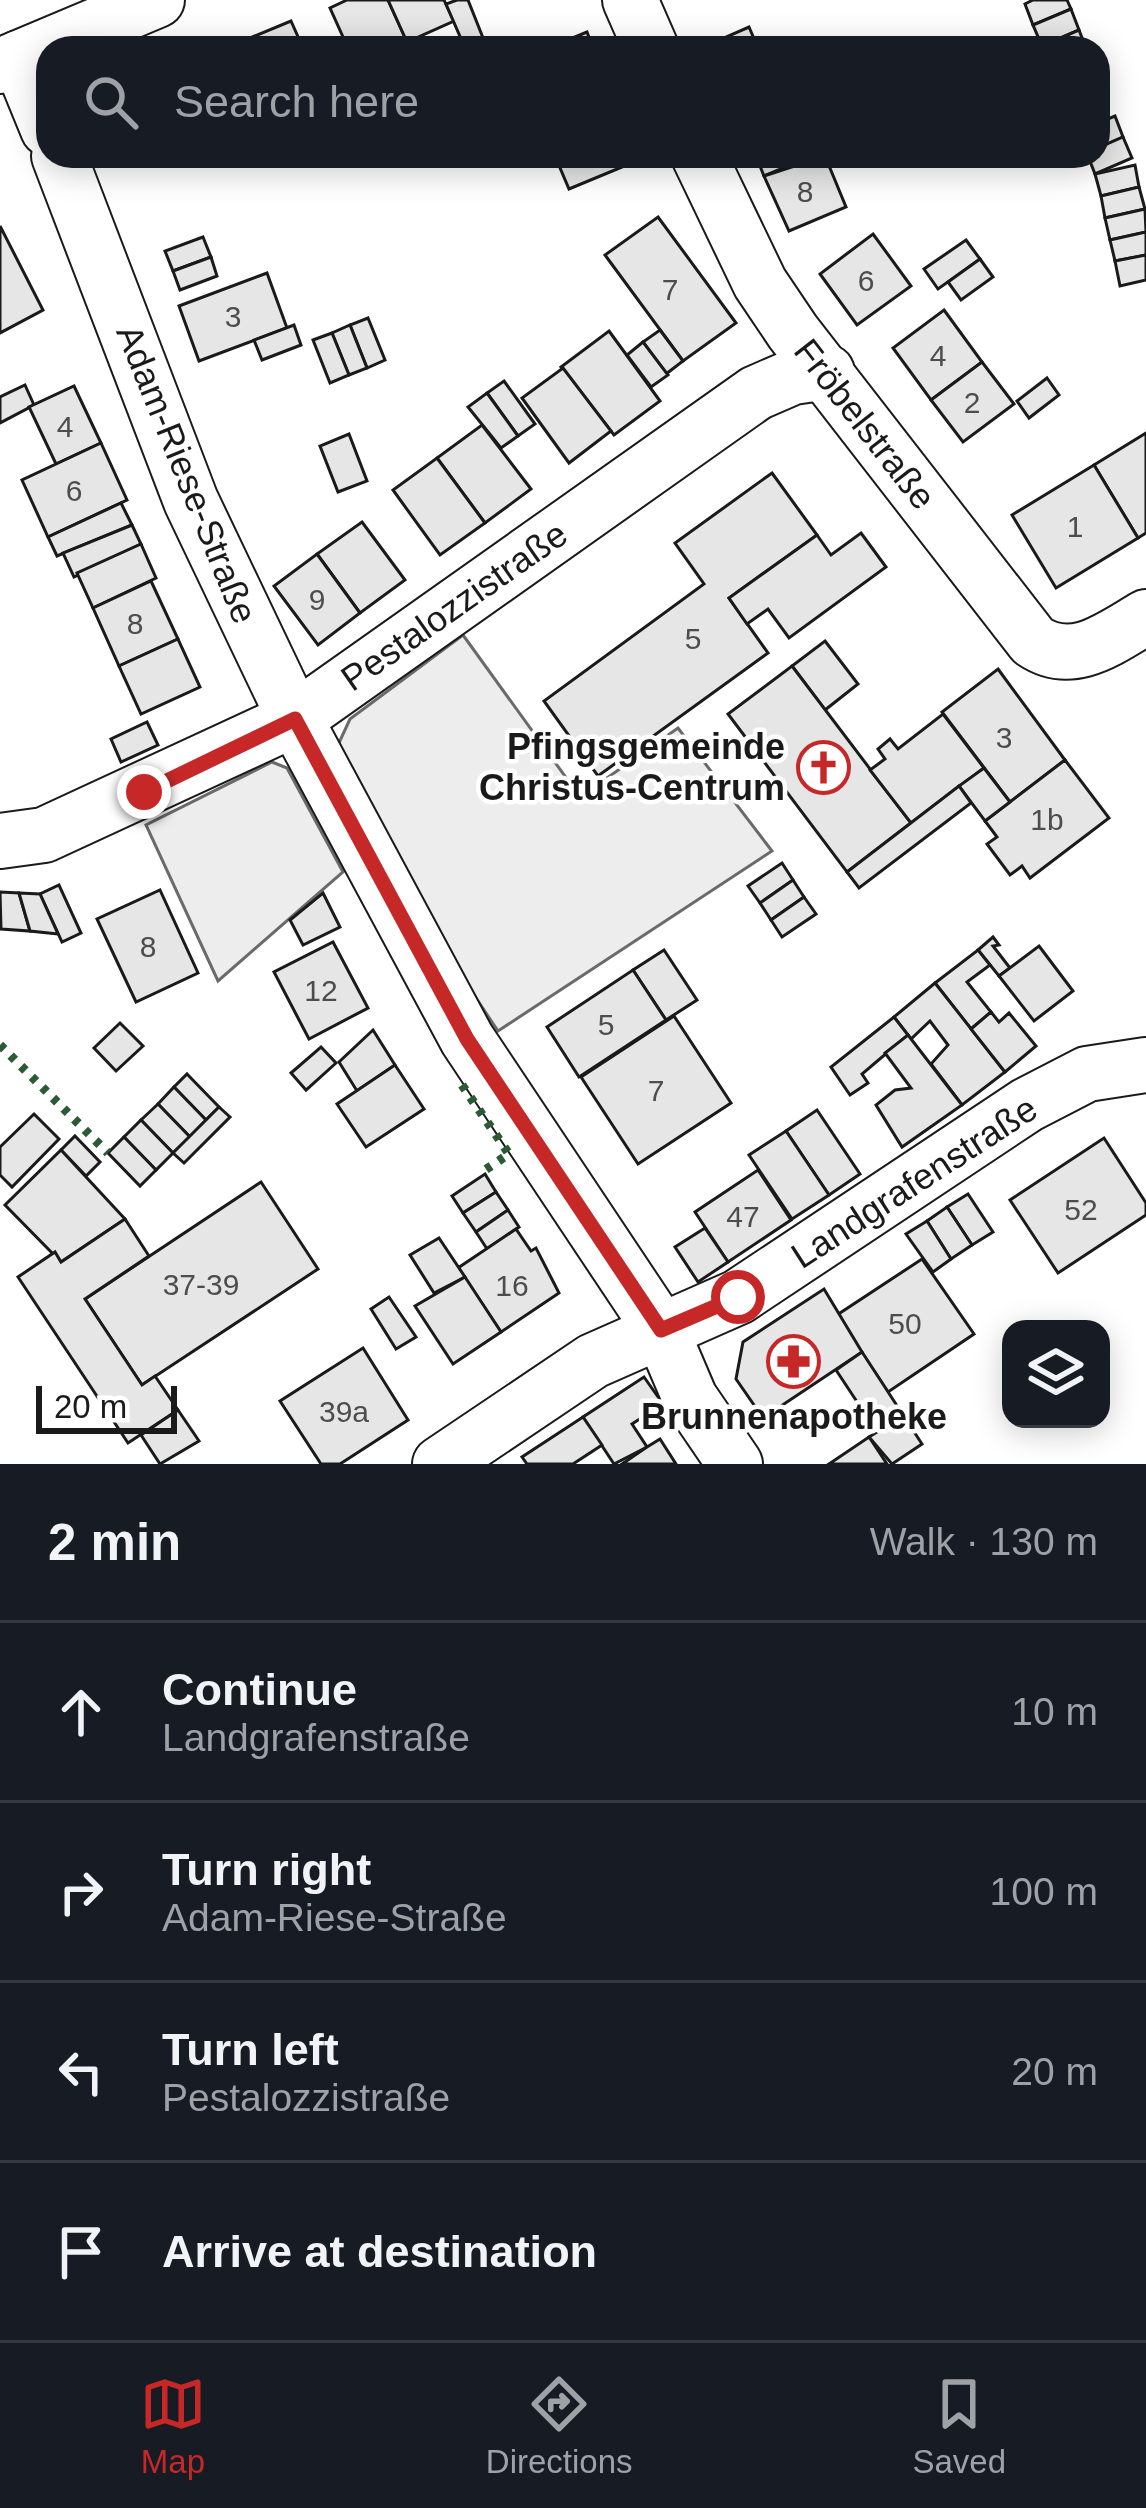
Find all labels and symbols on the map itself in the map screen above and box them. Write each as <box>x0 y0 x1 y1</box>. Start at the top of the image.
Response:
house number: 8 <box>797 175 813 208</box>
house number: 6 <box>858 264 874 297</box>
house number: 7 <box>662 273 678 306</box>
house number: 3 <box>225 300 241 333</box>
street label: Adam-Riese-Straße <box>108 319 266 629</box>
street label: Fröbelstraße <box>786 331 944 517</box>
house number: 4 <box>930 339 946 372</box>
house number: 2 <box>964 386 980 419</box>
house number: 4 <box>57 410 73 443</box>
house number: 6 <box>66 474 82 507</box>
house number: 1 <box>1067 510 1083 543</box>
street label: Pestalozzistraße <box>333 513 575 699</box>
house number: 9 <box>309 583 325 616</box>
house number: 8 <box>127 607 143 640</box>
house number: 5 <box>685 622 701 655</box>
house number: 3 <box>996 721 1012 754</box>
place label: Pfingsgemeinde Christus-Centrum <box>479 726 785 808</box>
church icon: Pfingsgemeinde Christus-Centrum <box>796 739 852 795</box>
route end <box>117 765 171 819</box>
house number: 1b <box>1030 803 1064 836</box>
house number: 8 <box>140 930 156 963</box>
house number: 12 <box>304 974 338 1007</box>
house number: 5 <box>598 1008 614 1041</box>
house number: 7 <box>648 1074 664 1107</box>
street label: Landgrafenstraße <box>784 1087 1044 1277</box>
house number: 52 <box>1064 1193 1098 1226</box>
house number: 47 <box>726 1200 760 1233</box>
house number: 37-39 <box>163 1268 239 1301</box>
house number: 16 <box>495 1269 529 1302</box>
route start <box>711 1270 765 1324</box>
house number: 50 <box>888 1307 922 1340</box>
pharmacy icon: Brunnenapotheke <box>766 1333 822 1389</box>
scale bar <box>36 1380 177 1433</box>
house number: 39a <box>319 1395 369 1428</box>
place label: Brunnenapotheke <box>641 1396 947 1437</box>

